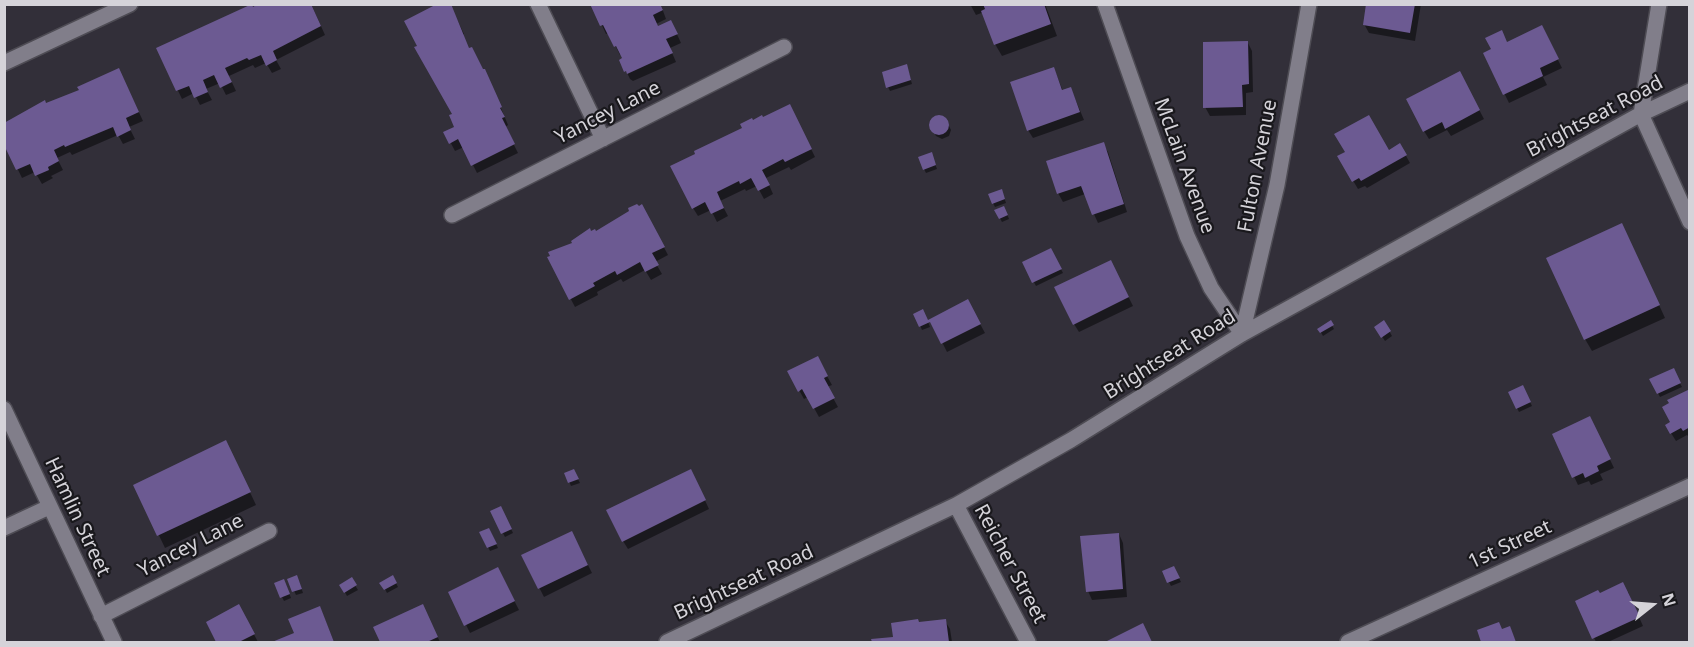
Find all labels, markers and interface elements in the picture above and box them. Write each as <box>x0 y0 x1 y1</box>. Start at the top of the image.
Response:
street label: Brightseat Road <box>1523 71 1667 163</box>
street label: Yancey Lane <box>551 76 665 150</box>
street label: McLain Avenue <box>1148 95 1220 237</box>
street label: Fulton Avenue <box>1233 97 1283 235</box>
street label: Brightseat Road <box>1100 305 1240 405</box>
street label: Hamlin Street <box>39 454 115 580</box>
street label: Reicher Street <box>969 500 1051 628</box>
street label: Yancey Lane <box>134 509 248 583</box>
street label: 1st Street <box>1464 515 1556 575</box>
street label: Brightseat Road <box>671 540 817 626</box>
north arrow <box>1622 575 1682 635</box>
text: N <box>1657 590 1682 609</box>

